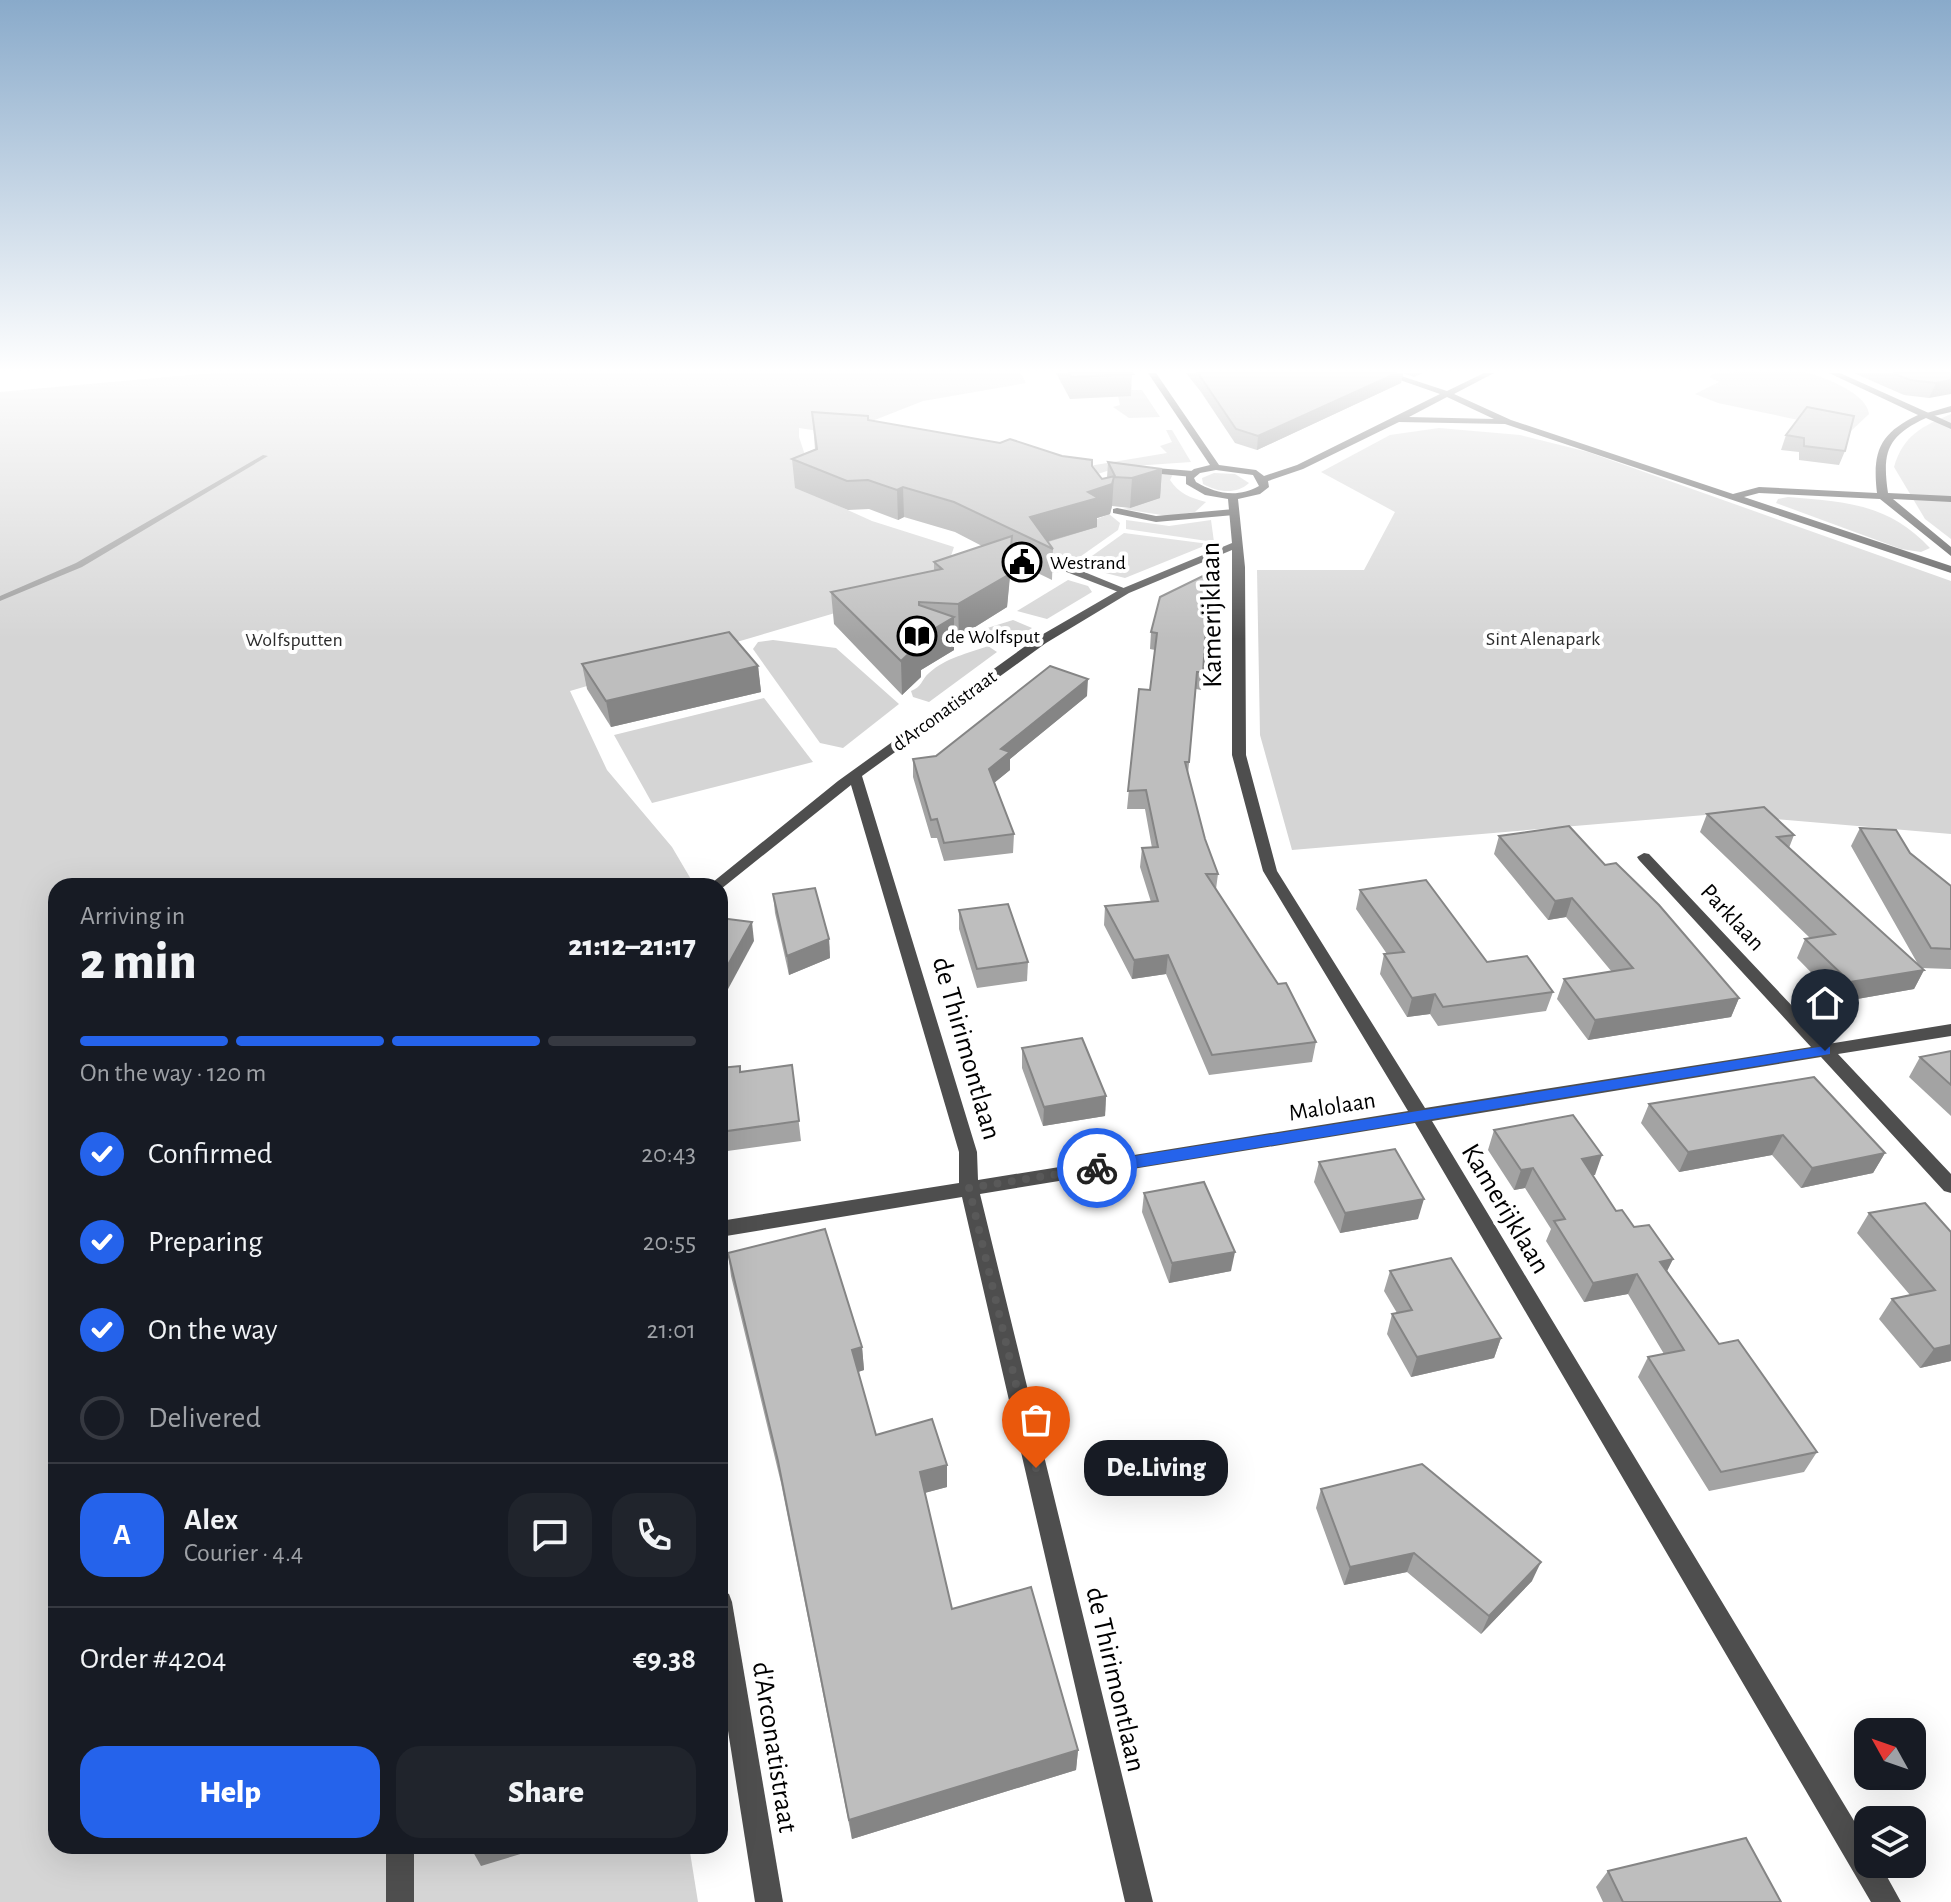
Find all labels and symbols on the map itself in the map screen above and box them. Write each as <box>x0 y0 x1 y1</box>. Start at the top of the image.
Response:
public building icon: Westrand <box>1001 541 1043 583</box>
street label: Kamerijklaan <box>1197 542 1227 688</box>
place label: Westrand <box>1050 553 1126 573</box>
library icon: de Wolfsput <box>896 615 938 657</box>
place label: de Wolfsput <box>945 627 1040 647</box>
park label: Sint Alenapark <box>1486 629 1600 649</box>
park label: Wolfsputten <box>245 630 343 650</box>
street label: d'Arconatistraat <box>889 666 1001 755</box>
street label: Parklaan <box>1696 880 1769 956</box>
street label: de Thirimontlaan <box>927 954 1006 1143</box>
pin <box>1791 969 1859 1051</box>
street label: Malolaan <box>1287 1088 1377 1126</box>
courier <box>1057 1128 1137 1208</box>
street label: Kamerijklaan <box>1456 1139 1555 1279</box>
pin <box>1002 1386 1070 1468</box>
callout: De.Living <box>1084 1440 1228 1496</box>
street label: de Thirimontlaan <box>1080 1584 1150 1775</box>
street label: d'Arconatistraat <box>747 1660 801 1835</box>
north arrow <box>1854 1718 1926 1790</box>

